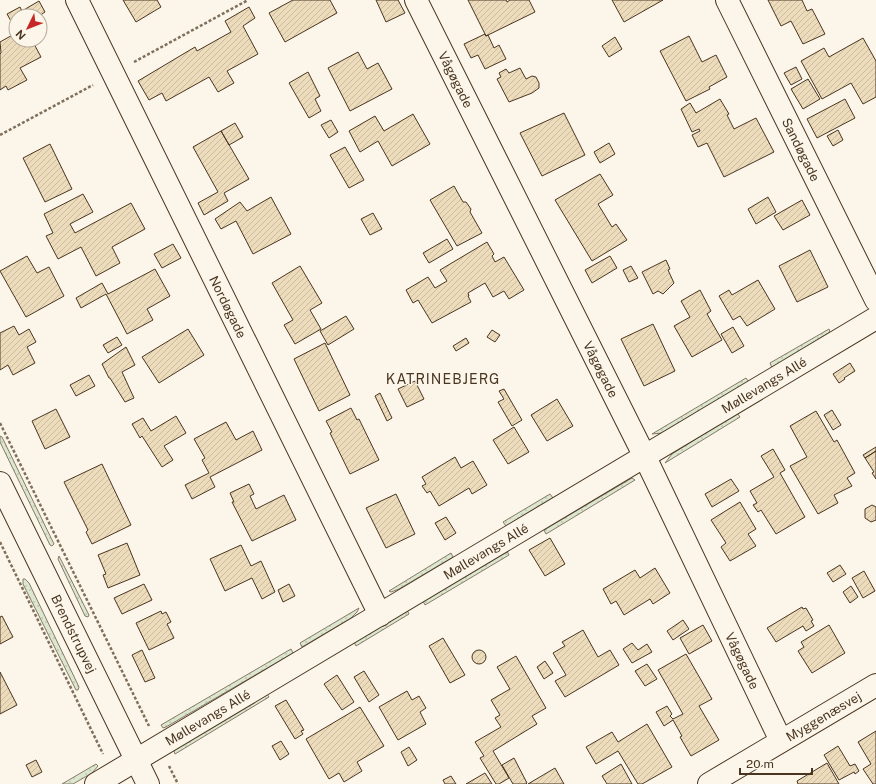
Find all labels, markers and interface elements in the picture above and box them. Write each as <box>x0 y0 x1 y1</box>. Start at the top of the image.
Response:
north arrow <box>8 8 48 48</box>
text: N <box>13 28 28 42</box>
street label: Vågøgade <box>435 49 476 110</box>
street label: Sandøgade <box>779 116 823 184</box>
street label: Nordøgade <box>206 273 249 341</box>
street label: Vågøgade <box>580 339 621 400</box>
street label: Møllevangs Allé <box>719 354 809 417</box>
district label: KATRINEBJERG <box>386 371 500 387</box>
street label: Møllevangs Allé <box>441 520 531 583</box>
street label: Brendstrupvej <box>48 592 99 676</box>
street label: Vågøgade <box>722 630 762 692</box>
street label: Møllevangs Allé <box>163 687 253 749</box>
street label: Myggenæsvej <box>783 689 864 745</box>
scale bar <box>740 750 812 776</box>
text: 20 m <box>746 757 774 771</box>

